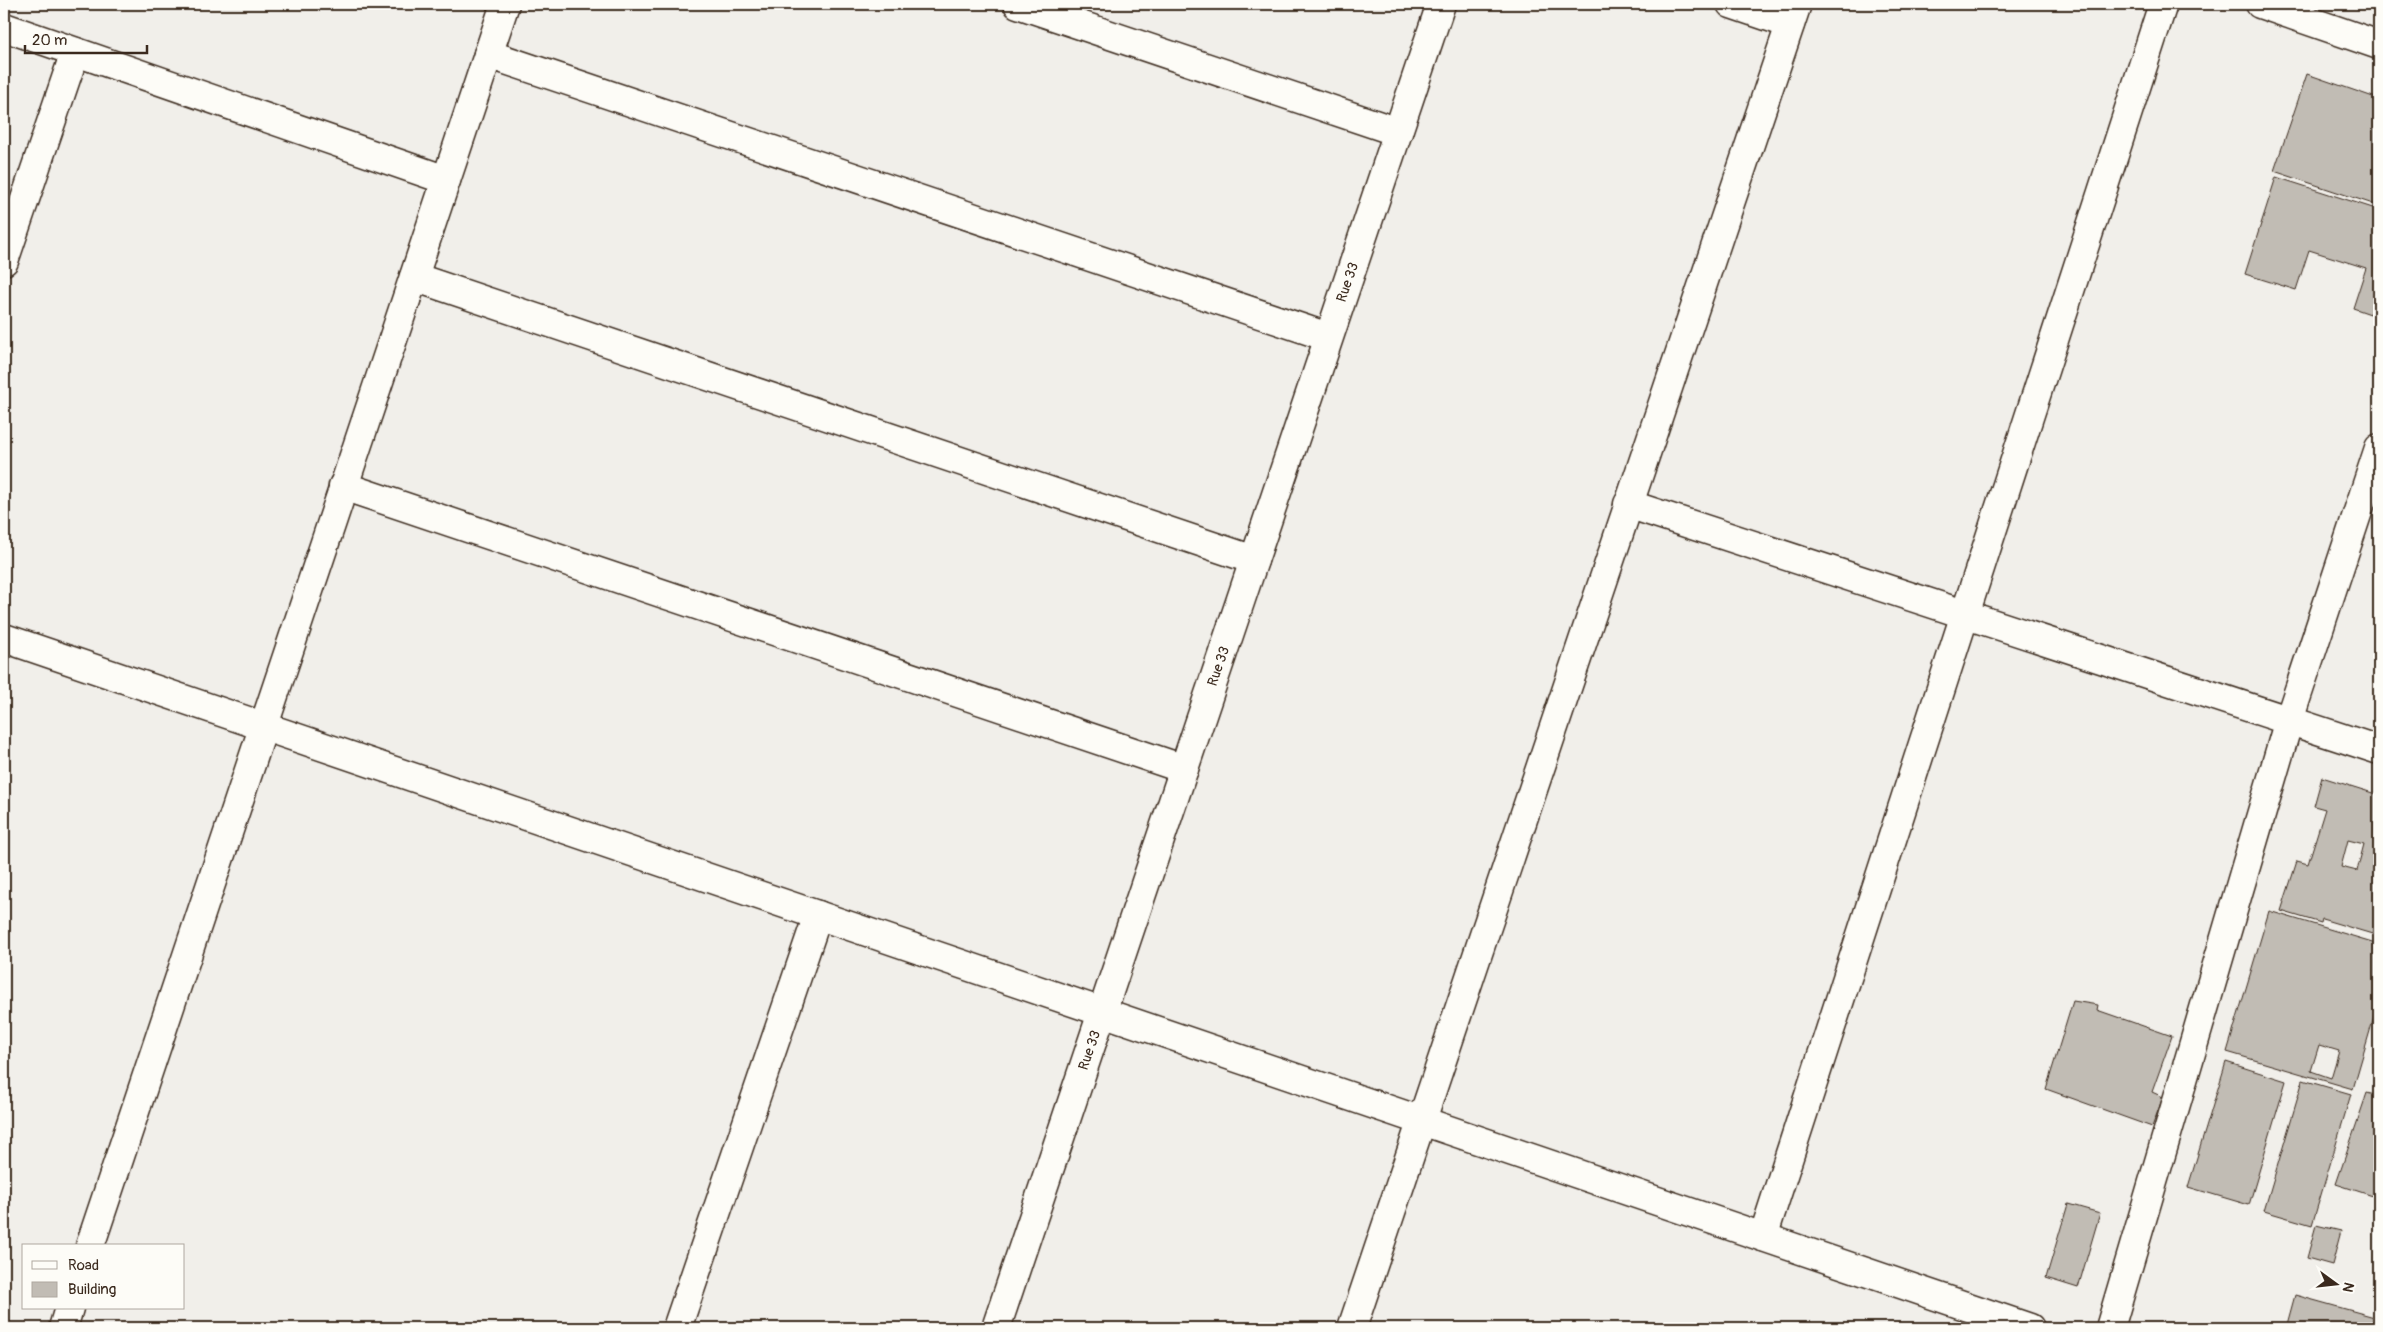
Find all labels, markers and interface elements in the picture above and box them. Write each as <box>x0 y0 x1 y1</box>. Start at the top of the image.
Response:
scale bar <box>25 22 148 54</box>
text: 20 m <box>32 31 67 50</box>
street label: Rue 33 <box>1333 260 1362 304</box>
street label: Rue 33 <box>1204 644 1233 688</box>
street label: Rue 33 <box>1075 1028 1104 1072</box>
legend <box>22 1244 185 1310</box>
text: Road <box>68 1256 99 1275</box>
north arrow <box>2310 1260 2360 1310</box>
text: Building <box>68 1280 116 1299</box>
text: N <box>2339 1280 2358 1294</box>

